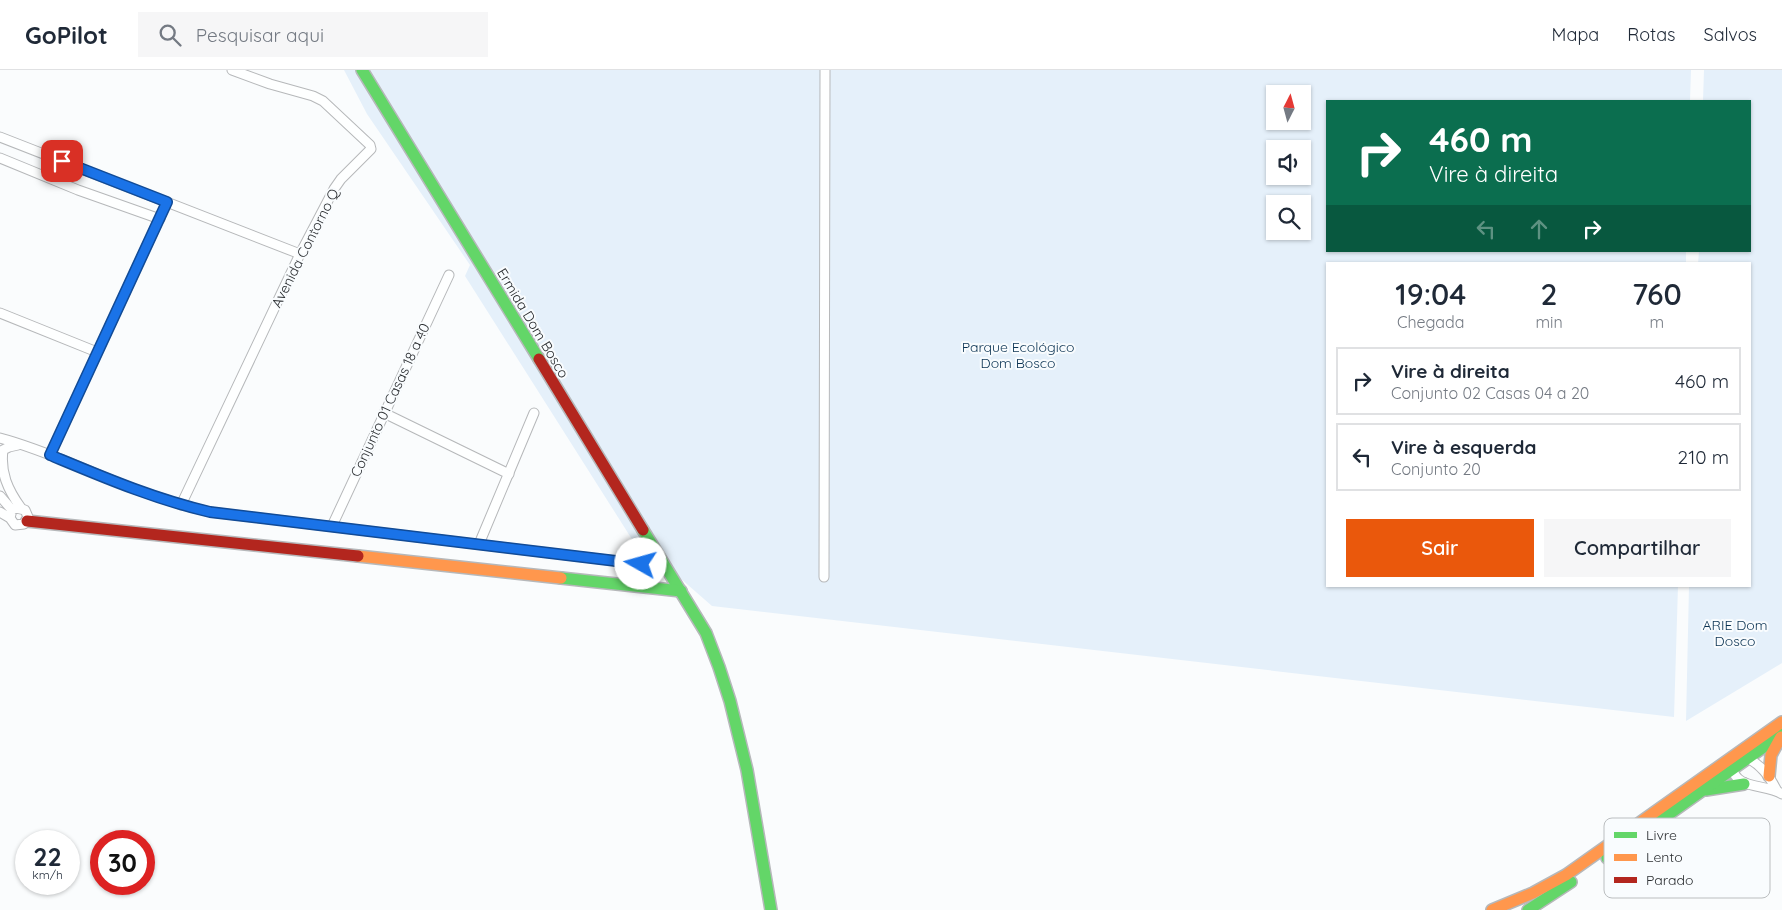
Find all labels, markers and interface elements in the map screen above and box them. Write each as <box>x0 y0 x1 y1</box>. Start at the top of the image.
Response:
search box <box>138 12 488 57</box>
text: GoPilot <box>25 20 108 50</box>
icon: search <box>156 21 184 49</box>
text: Pesquisar aqui <box>196 23 324 47</box>
text: Mapa <box>1552 23 1599 46</box>
text: Rotas <box>1627 23 1676 46</box>
text: Salvos <box>1704 23 1757 46</box>
north arrow <box>1266 85 1311 130</box>
map controls <box>1266 85 1311 240</box>
text: 460 m <box>1429 117 1533 161</box>
icon: right <box>1346 120 1411 185</box>
pin <box>41 140 83 182</box>
button: sound <box>1266 140 1311 185</box>
icon: arrive <box>48 147 76 175</box>
text: Vire à direita <box>1429 160 1558 188</box>
street label: Avenida Contorno Q <box>267 184 343 311</box>
button: search <box>1266 195 1311 240</box>
icon: left <box>1472 215 1500 243</box>
icon: ahead <box>1525 215 1553 243</box>
icon: right <box>1578 215 1606 243</box>
street label: Ermida Dom Bosco <box>493 265 573 381</box>
text: 19:04 <box>1395 275 1466 313</box>
text: 2 <box>1541 275 1558 313</box>
text: 760 <box>1632 275 1682 313</box>
text: Chegada <box>1397 312 1464 332</box>
text: min <box>1535 312 1563 332</box>
text: m <box>1650 312 1664 332</box>
street label: Conjunto 01 Casas 18 a 40 <box>346 320 434 480</box>
park label: Parque Ecológico Dom Bosco <box>962 338 1074 372</box>
text: Vire à direita <box>1391 359 1510 383</box>
icon: right <box>1348 367 1376 395</box>
text: 460 m <box>1675 369 1729 393</box>
text: Conjunto 02 Casas 04 a 20 <box>1391 383 1589 403</box>
text: Vire à esquerda <box>1391 435 1536 459</box>
icon: left <box>1348 443 1376 471</box>
text: 210 m <box>1678 445 1729 469</box>
text: Conjunto 20 <box>1391 459 1481 479</box>
button: Sair <box>1346 519 1534 577</box>
button: Compartilhar <box>1544 519 1731 577</box>
position arrow <box>614 537 666 589</box>
park label: ARIE Dom Dosco <box>1702 616 1768 650</box>
legend <box>1604 818 1770 898</box>
text: Livre <box>1646 826 1677 844</box>
speed limit sign: 30 <box>90 830 155 895</box>
text: 22 <box>33 841 62 872</box>
text: Lento <box>1646 848 1683 866</box>
text: km/h <box>32 867 63 882</box>
text: Parado <box>1646 871 1693 889</box>

